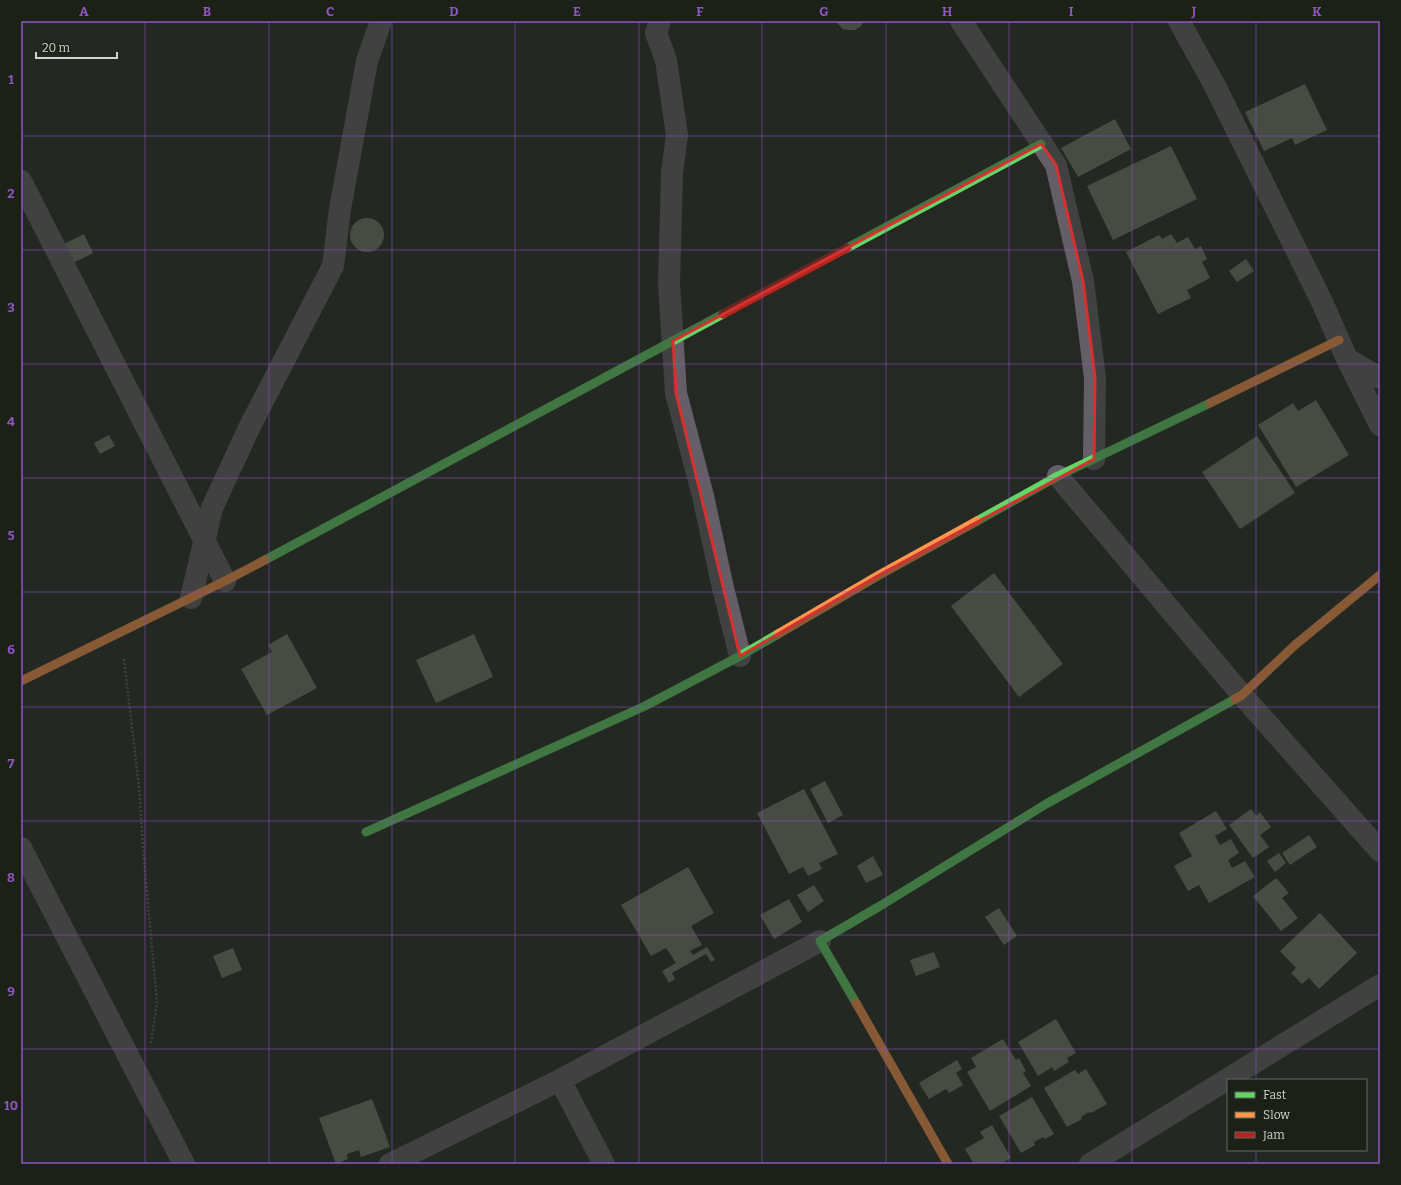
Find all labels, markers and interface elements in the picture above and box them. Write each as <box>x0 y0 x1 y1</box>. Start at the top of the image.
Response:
text: A <box>79 4 89 19</box>
text: B <box>203 4 211 19</box>
text: C <box>326 4 334 19</box>
text: D <box>449 4 459 19</box>
text: E <box>573 4 581 19</box>
text: F <box>696 4 704 19</box>
text: G <box>819 4 829 19</box>
text: H <box>942 4 952 19</box>
text: I <box>1069 4 1074 19</box>
text: J <box>1191 4 1197 19</box>
text: K <box>1312 4 1322 19</box>
scale bar <box>36 34 117 60</box>
text: 20 m <box>42 41 71 55</box>
text: 1 <box>8 72 14 87</box>
text: 2 <box>7 186 15 201</box>
text: 3 <box>7 300 15 315</box>
text: 4 <box>7 414 15 429</box>
text: 5 <box>7 528 15 543</box>
text: 6 <box>7 642 15 657</box>
text: 7 <box>8 756 15 771</box>
text: 8 <box>7 870 15 885</box>
text: 9 <box>7 984 15 999</box>
legend <box>1227 1079 1367 1151</box>
text: Fast <box>1263 1088 1287 1102</box>
text: 10 <box>4 1098 18 1113</box>
text: Slow <box>1263 1108 1290 1122</box>
text: Jam <box>1262 1128 1285 1142</box>

